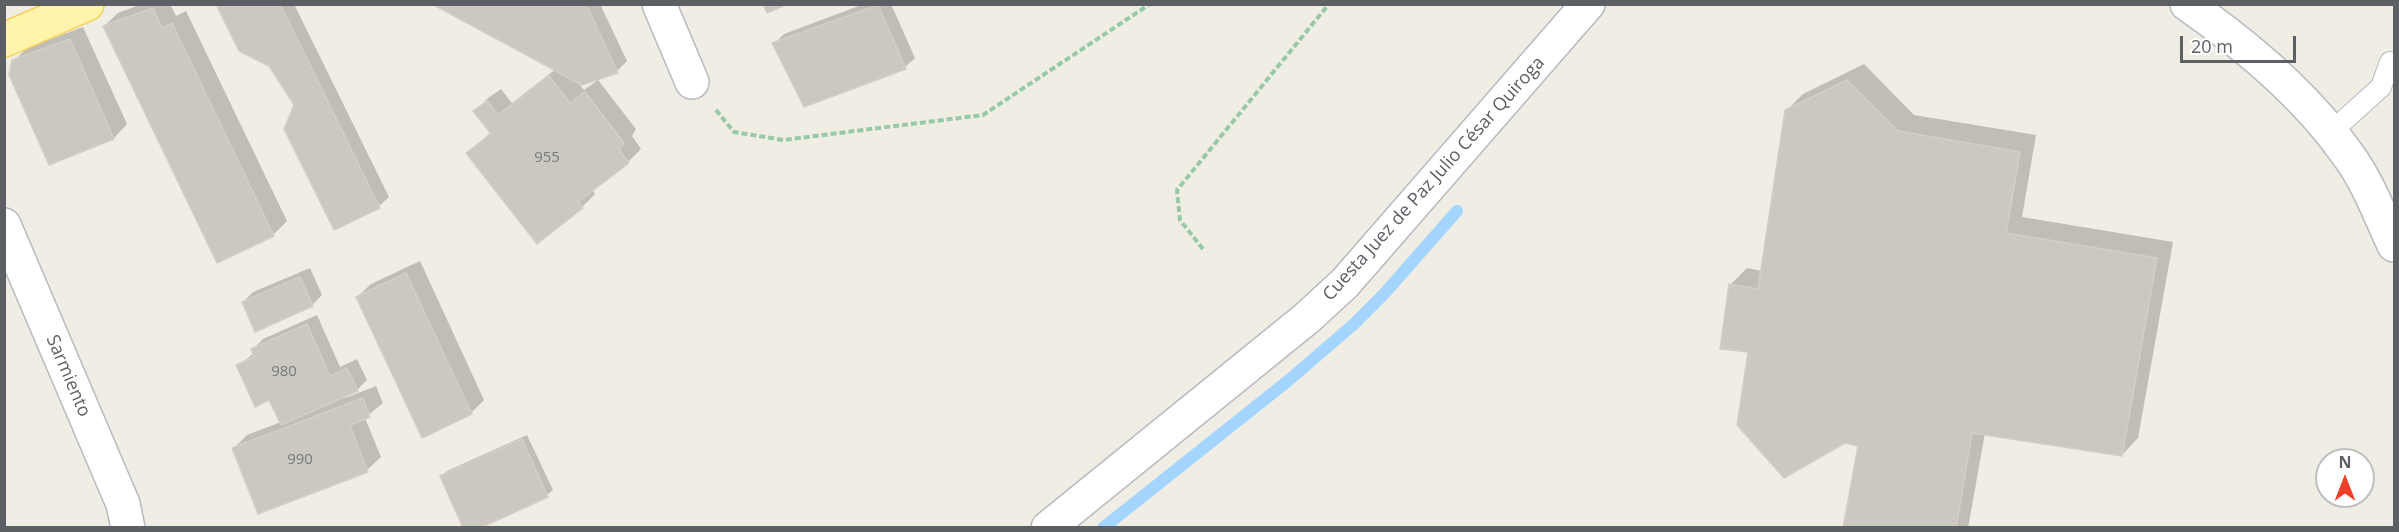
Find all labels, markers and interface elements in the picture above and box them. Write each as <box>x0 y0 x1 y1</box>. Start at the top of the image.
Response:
scale bar <box>2183 24 2298 62</box>
text: 20 m <box>2191 34 2233 58</box>
street label: Cuesta Juez de Paz Julio César Quiroga <box>1319 52 1549 306</box>
house number: 955 <box>534 149 560 167</box>
street label: Sarmiento <box>41 332 95 420</box>
house number: 980 <box>271 363 297 381</box>
north arrow <box>2315 448 2375 508</box>
house number: 990 <box>287 451 313 469</box>
text: N <box>2338 451 2352 473</box>

